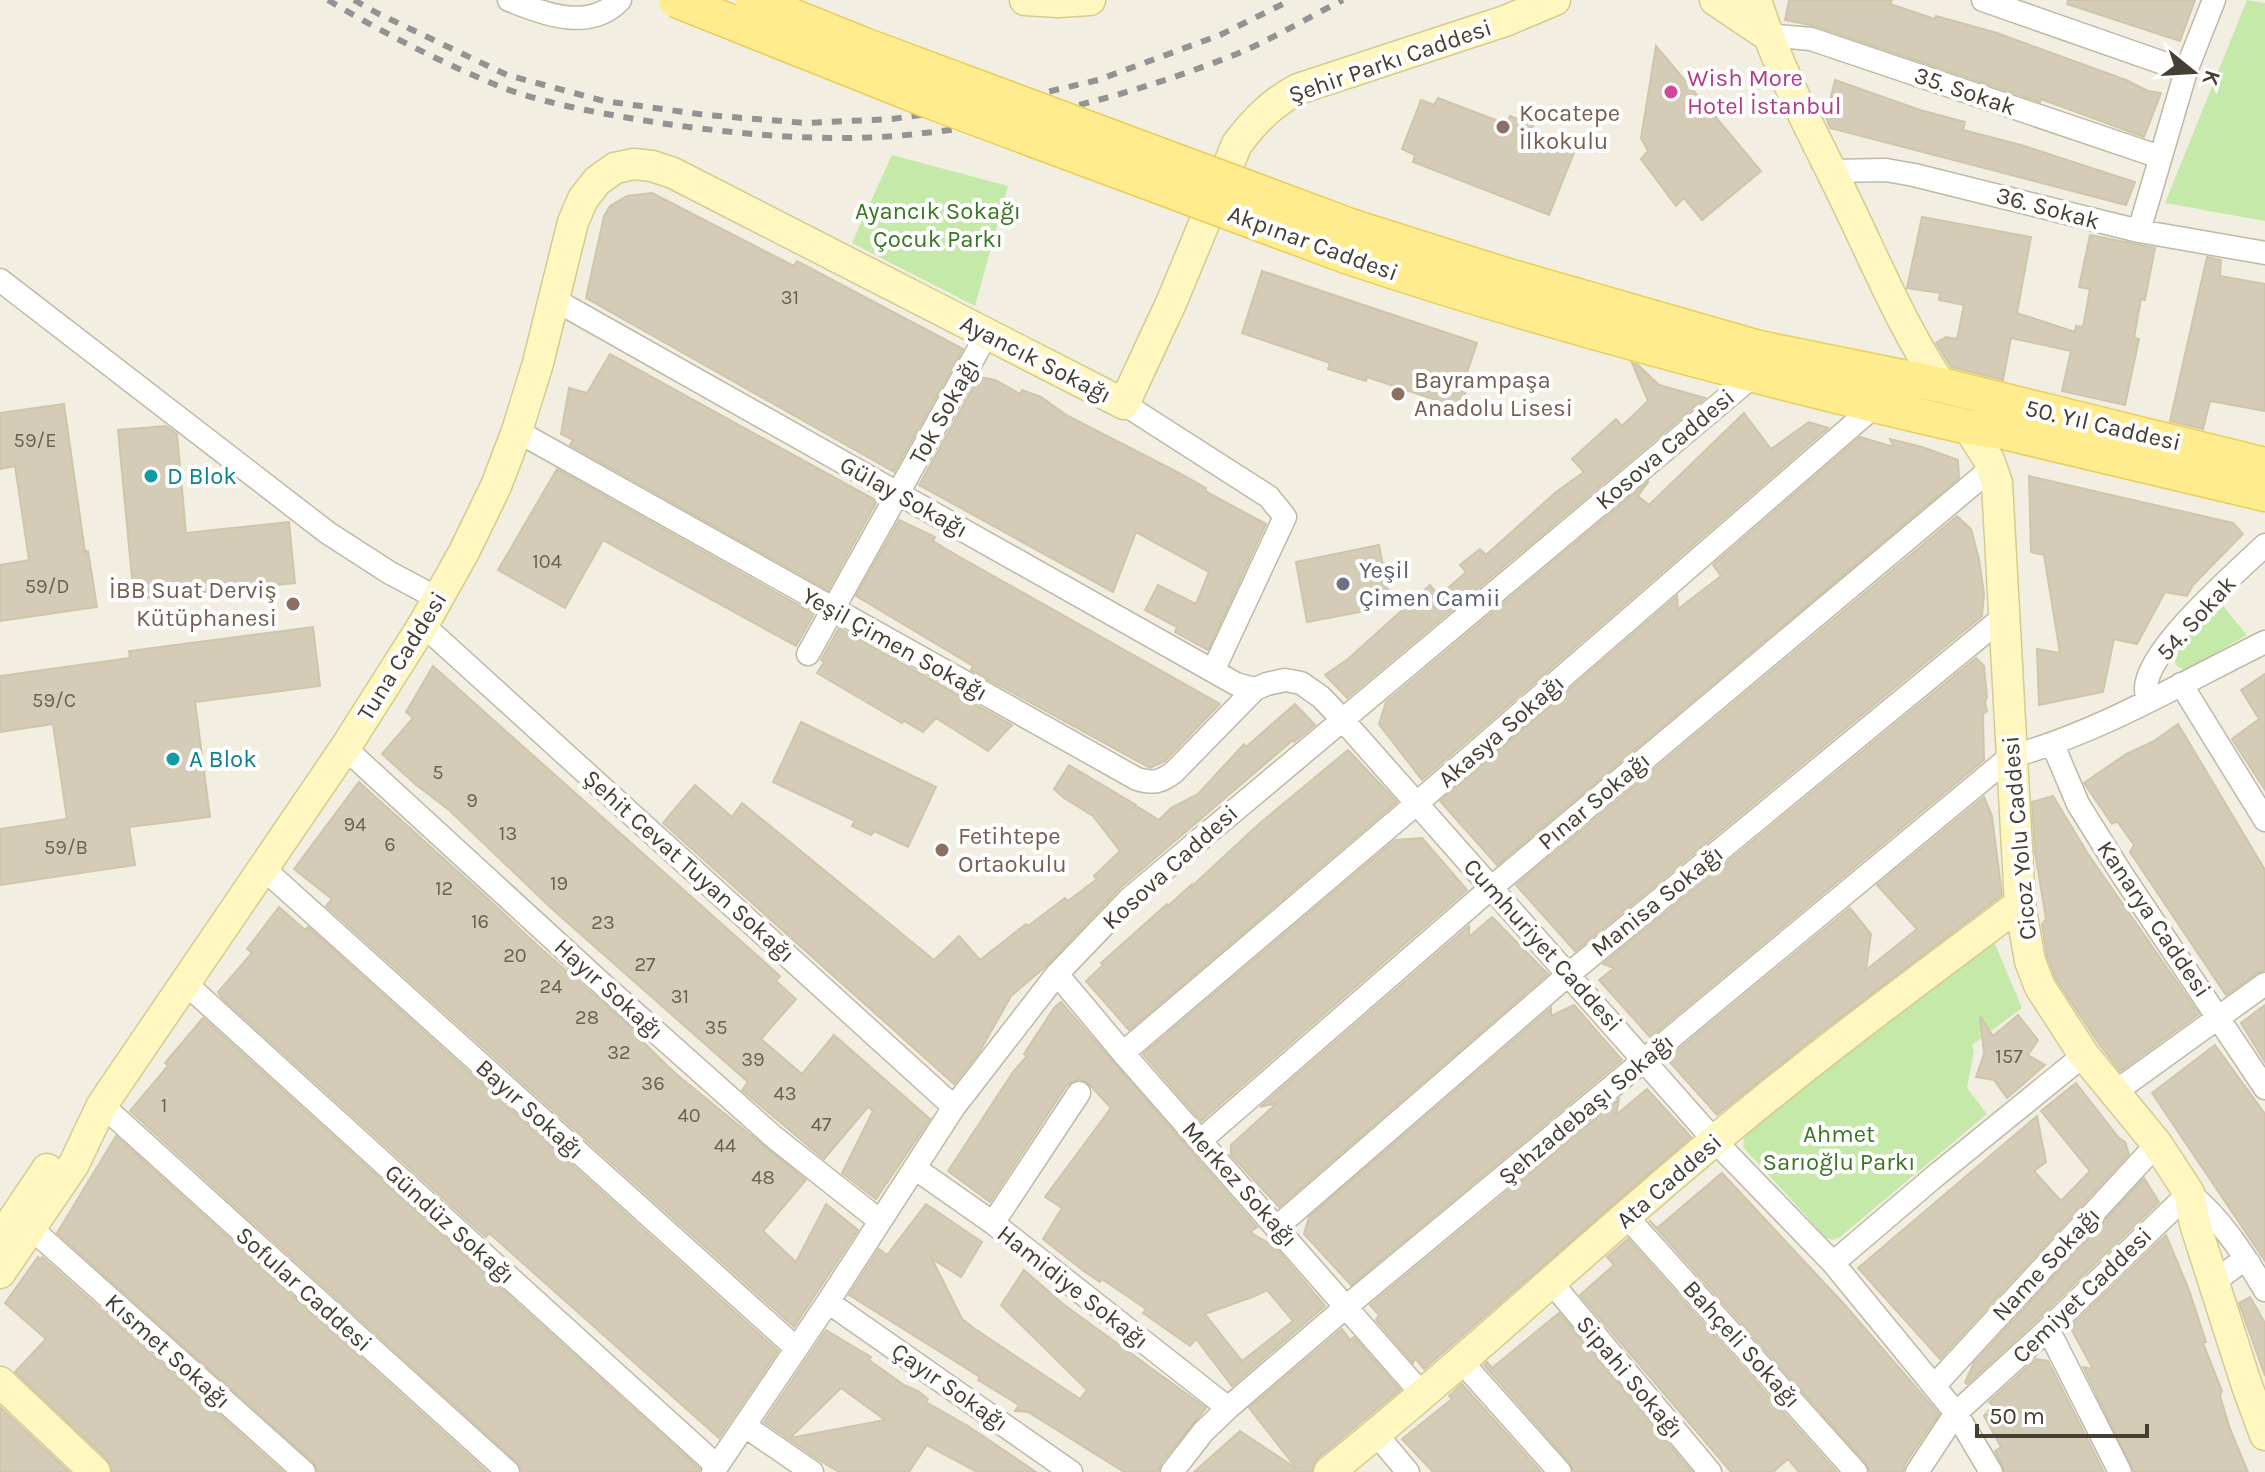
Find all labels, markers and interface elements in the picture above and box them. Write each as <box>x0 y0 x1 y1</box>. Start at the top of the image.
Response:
street label: Şehir Parkı Caddesi <box>1285 13 1495 109</box>
north arrow <box>2153 32 2233 112</box>
street label: 35. Sokak <box>1911 61 2019 121</box>
place label: Wish More Hotel İstanbul <box>1687 64 1841 120</box>
text: K <box>2196 67 2226 89</box>
marker: Wish More Hotel İstanbul <box>1662 83 1680 101</box>
place label: Kocatepe İlkokulu <box>1519 99 1620 155</box>
marker: Kocatepe İlkokulu <box>1494 118 1512 136</box>
street label: 36. Sokak <box>1993 181 2103 235</box>
park label: Ayancık Sokağı Çocuk Parkı <box>855 197 1021 253</box>
street label: Akpınar Caddesi <box>1224 199 1402 287</box>
house number: 31 <box>781 286 799 309</box>
street label: Ayancık Sokağı <box>956 309 1116 409</box>
street label: Tok Sokağı <box>903 353 985 469</box>
place label: Bayrampaşa Anadolu Lisesi <box>1414 366 1573 422</box>
street label: Kosova Caddesi <box>1590 383 1740 515</box>
marker: Bayrampaşa Anadolu Lisesi <box>1389 385 1407 403</box>
street label: 50. Yıl Caddesi <box>2022 393 2184 457</box>
house number: 59/E <box>14 429 56 452</box>
street label: Gülay Sokağı <box>835 450 973 544</box>
place label: D Blok <box>167 462 237 490</box>
marker: D Blok <box>142 467 160 485</box>
house number: 104 <box>532 550 562 573</box>
place label: Yeşil Çimen Camii <box>1359 556 1501 612</box>
street label: 54. Sokak <box>2151 570 2241 666</box>
house number: 59/D <box>25 575 69 598</box>
marker: Yeşil Çimen Camii <box>1334 575 1352 593</box>
place label: İBB Suat Derviş Kütüphanesi <box>109 576 277 632</box>
street label: Yeşil Çimen Sokağı <box>797 581 993 707</box>
street label: Tuna Caddesi <box>351 586 453 726</box>
marker: İBB Suat Derviş Kütüphanesi <box>284 595 302 613</box>
street label: Akasya Sokağı <box>1432 669 1570 793</box>
house number: 59/C <box>32 689 76 712</box>
street label: Cicoz Yolu Caddesi <box>1996 735 2042 941</box>
place label: A Blok <box>189 745 257 773</box>
street label: Pınar Sokağı <box>1532 746 1656 856</box>
marker: A Blok <box>164 750 182 768</box>
house number: 5 <box>432 761 444 784</box>
street label: Şehit Cevat Tuyan Sokağı <box>578 764 800 968</box>
house number: 9 <box>466 789 478 812</box>
street label: Kosova Caddesi <box>1096 799 1244 935</box>
house number: 94 <box>344 813 366 836</box>
house number: 13 <box>499 822 517 845</box>
place label: Fetihtepe Ortaokulu <box>958 822 1067 878</box>
house number: 6 <box>384 833 396 856</box>
street label: Kanarya Caddesi <box>2091 835 2217 1003</box>
house number: 59/B <box>44 836 88 859</box>
street label: Manisa Sokağı <box>1585 839 1729 963</box>
marker: Fetihtepe Ortaokulu <box>933 841 951 859</box>
street label: Cumhuriyet Caddesi <box>1458 853 1628 1037</box>
house number: 19 <box>550 872 568 895</box>
house number: 12 <box>435 877 453 900</box>
house number: 16 <box>471 910 489 933</box>
house number: 23 <box>591 911 615 934</box>
street label: Hayır Sokağı <box>549 933 669 1045</box>
house number: 20 <box>503 944 527 967</box>
house number: 27 <box>635 953 656 976</box>
house number: 24 <box>540 975 562 998</box>
house number: 31 <box>671 985 689 1008</box>
house number: 28 <box>575 1006 599 1029</box>
house number: 35 <box>704 1016 728 1039</box>
street label: Şehzadebaşı Sokağı <box>1493 1027 1679 1191</box>
house number: 32 <box>607 1041 631 1064</box>
house number: 157 <box>1995 1045 2023 1068</box>
house number: 39 <box>741 1048 765 1071</box>
street label: Bayır Sokağı <box>470 1053 590 1165</box>
house number: 36 <box>641 1072 665 1095</box>
house number: 43 <box>774 1082 796 1105</box>
house number: 1 <box>161 1094 167 1117</box>
house number: 40 <box>677 1104 701 1127</box>
house number: 47 <box>811 1113 832 1136</box>
street label: Merkez Sokağı <box>1176 1115 1304 1253</box>
park label: Ahmet Sarıoğlu Parkı <box>1762 1120 1916 1176</box>
street label: Ata Caddesi <box>1611 1128 1727 1234</box>
house number: 44 <box>714 1134 736 1157</box>
street label: Gündüz Sokağı <box>379 1158 521 1290</box>
house number: 48 <box>751 1166 775 1189</box>
street label: Name Sokağı <box>1986 1201 2106 1327</box>
street label: Hamidiye Sokağı <box>992 1219 1154 1355</box>
street label: Sofular Caddesi <box>230 1221 378 1357</box>
street label: Cemiyet Caddesi <box>2006 1221 2158 1369</box>
street label: Bahçeli Sokağı <box>1677 1274 1807 1414</box>
street label: Kısmet Sokağı <box>100 1287 236 1415</box>
street label: Sipahi Sokağı <box>1571 1310 1689 1444</box>
street label: Çayır Sokağı <box>886 1337 1014 1437</box>
scale bar <box>1977 1388 2147 1438</box>
text: 50 m <box>1989 1402 2045 1430</box>

